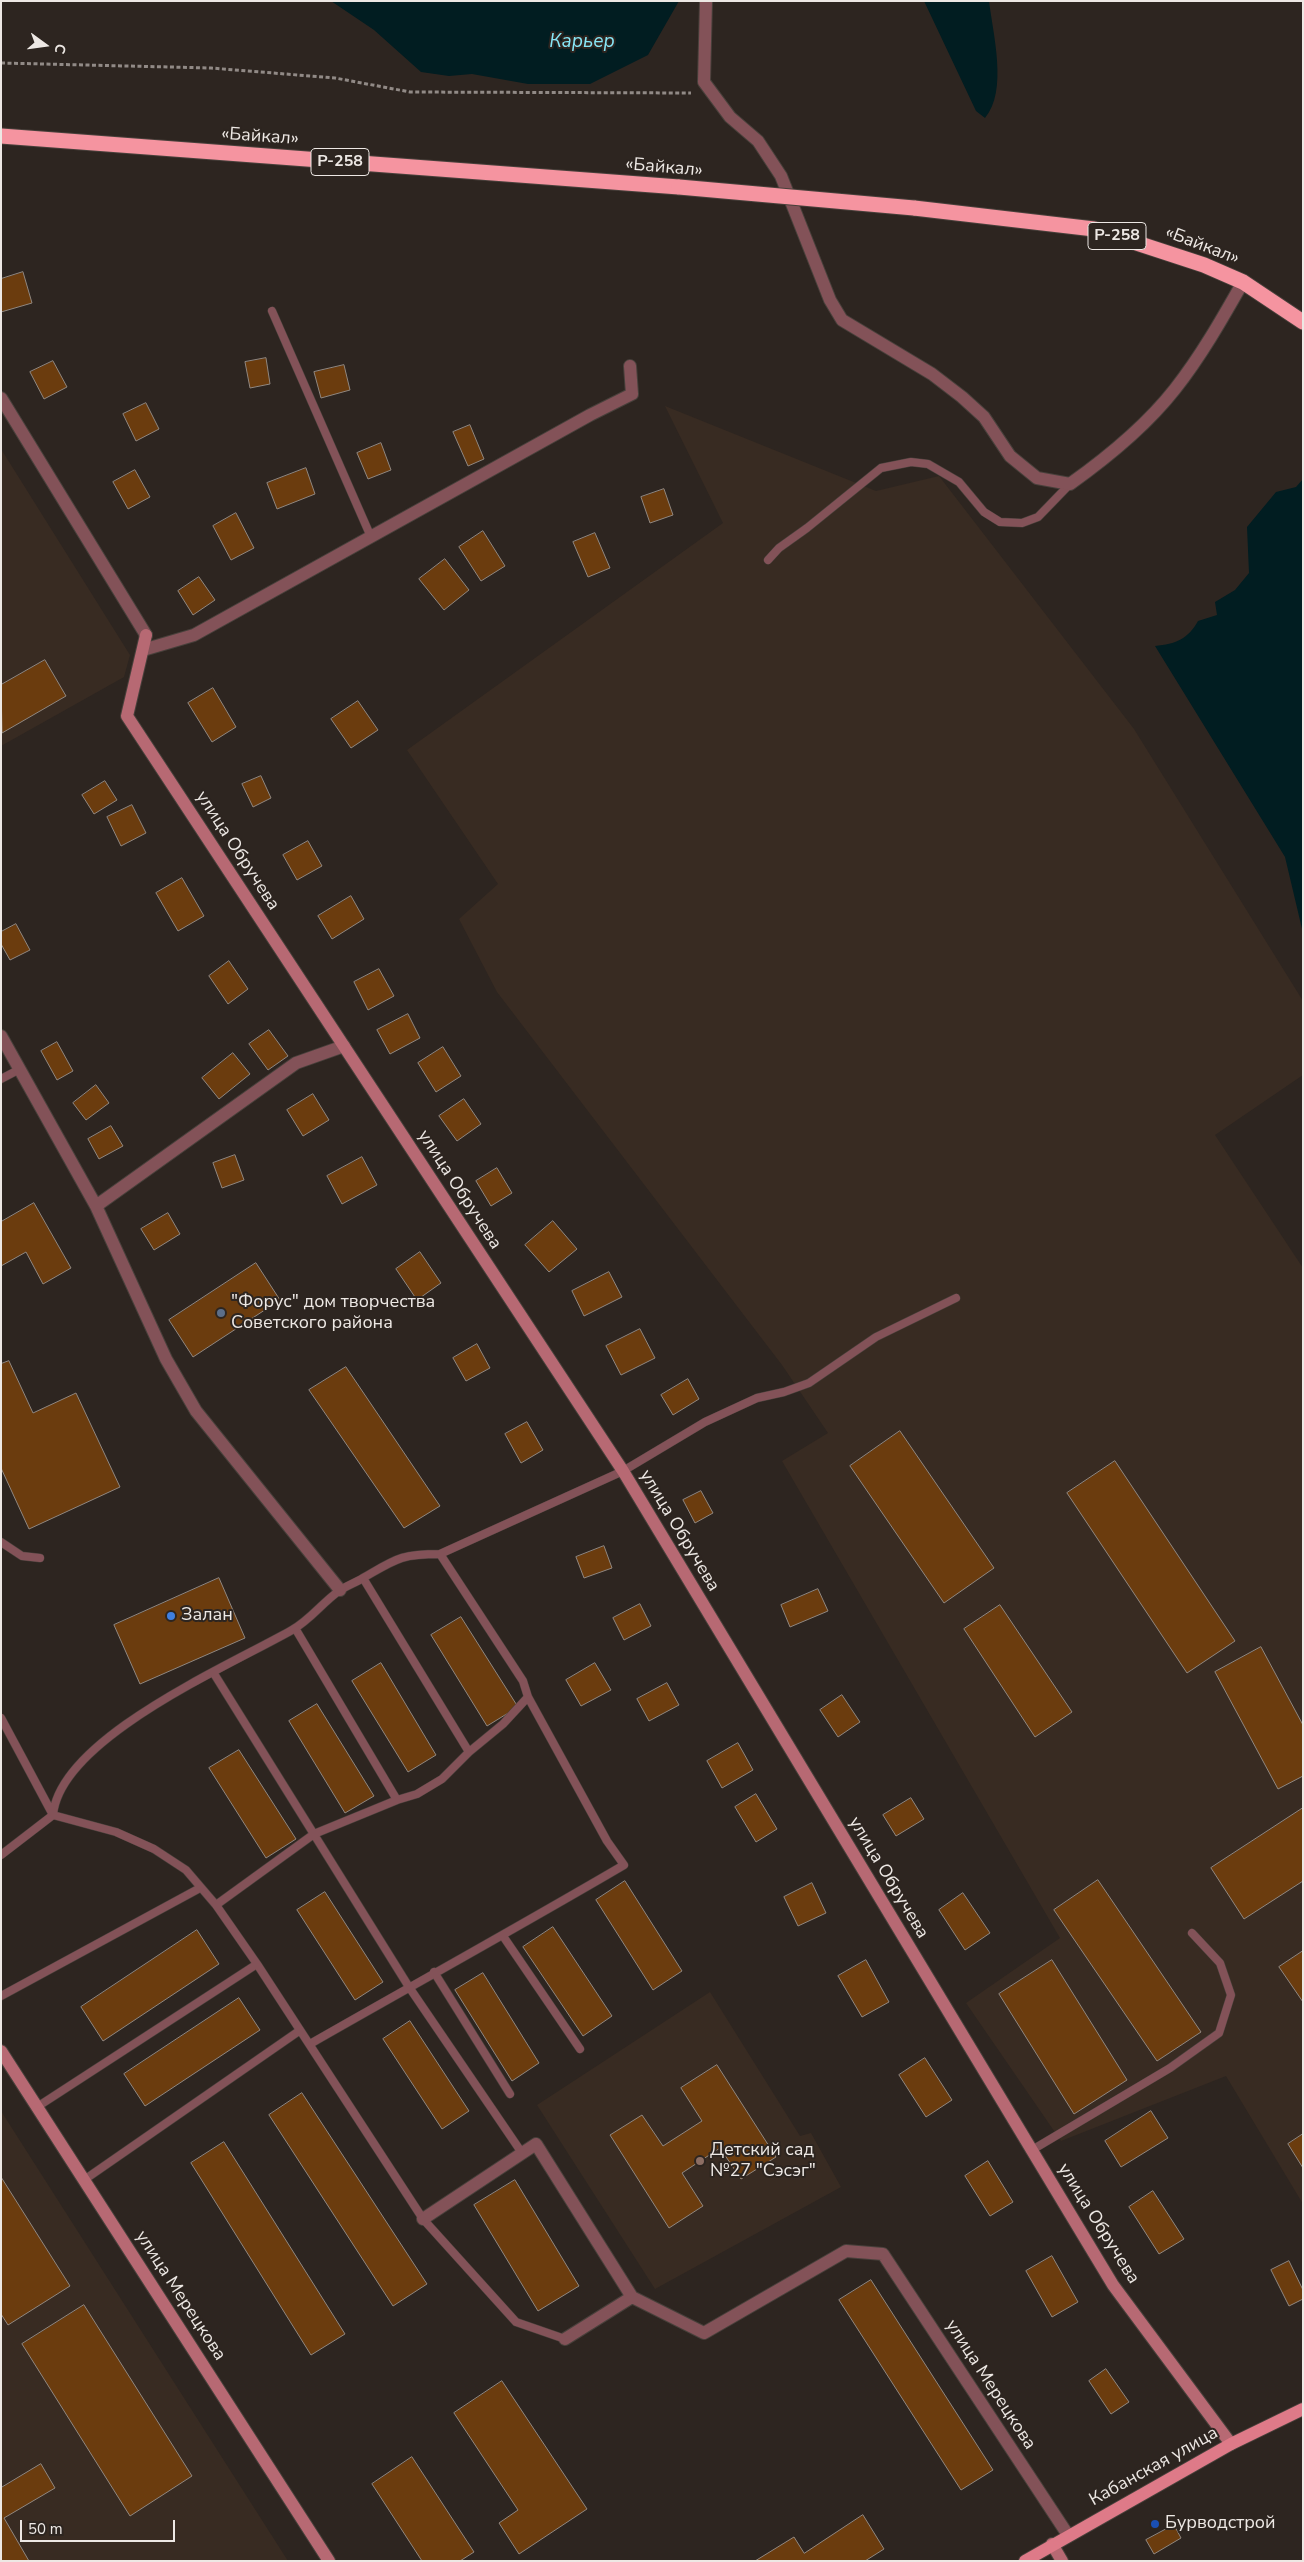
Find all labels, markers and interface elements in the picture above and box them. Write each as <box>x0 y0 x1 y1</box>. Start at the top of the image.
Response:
north arrow <box>20 20 70 70</box>
water label: Карьер <box>549 31 615 53</box>
text: С <box>50 42 70 56</box>
street label: «Байкал» <box>221 124 299 150</box>
road number: Р-258 <box>311 148 369 176</box>
street label: «Байкал» <box>624 154 704 182</box>
road number: Р-258 <box>1088 222 1146 250</box>
street label: «Байкал» <box>1162 222 1242 270</box>
street label: улица Обручева <box>190 787 284 915</box>
street label: улица Обручева <box>412 1126 506 1254</box>
place label: "Форус" дом творчества Советского района <box>231 1292 435 1335</box>
marker: "Форус" дом творчества Советского района <box>215 1307 227 1319</box>
street label: улица Обручева <box>634 1466 724 1596</box>
place label: Залан <box>181 1605 233 1627</box>
marker: Залан <box>165 1610 177 1622</box>
street label: улица Обручева <box>843 1813 933 1943</box>
place label: Детский сад №27 "Сэсэг" <box>710 2140 816 2182</box>
marker: Детский сад №27 "Сэсэг" <box>694 2155 706 2167</box>
street label: улица Обручева <box>1052 2160 1144 2288</box>
street label: улица Мерецкова <box>130 2227 230 2365</box>
street label: улица Мерецкова <box>940 2316 1040 2454</box>
street label: Кабанская улица <box>1086 2423 1222 2511</box>
scale bar <box>22 2510 178 2542</box>
place label: Бурводстрой <box>1165 2513 1276 2535</box>
marker: Бурводстрой <box>1149 2518 1161 2530</box>
text: 50 m <box>28 2519 63 2539</box>

